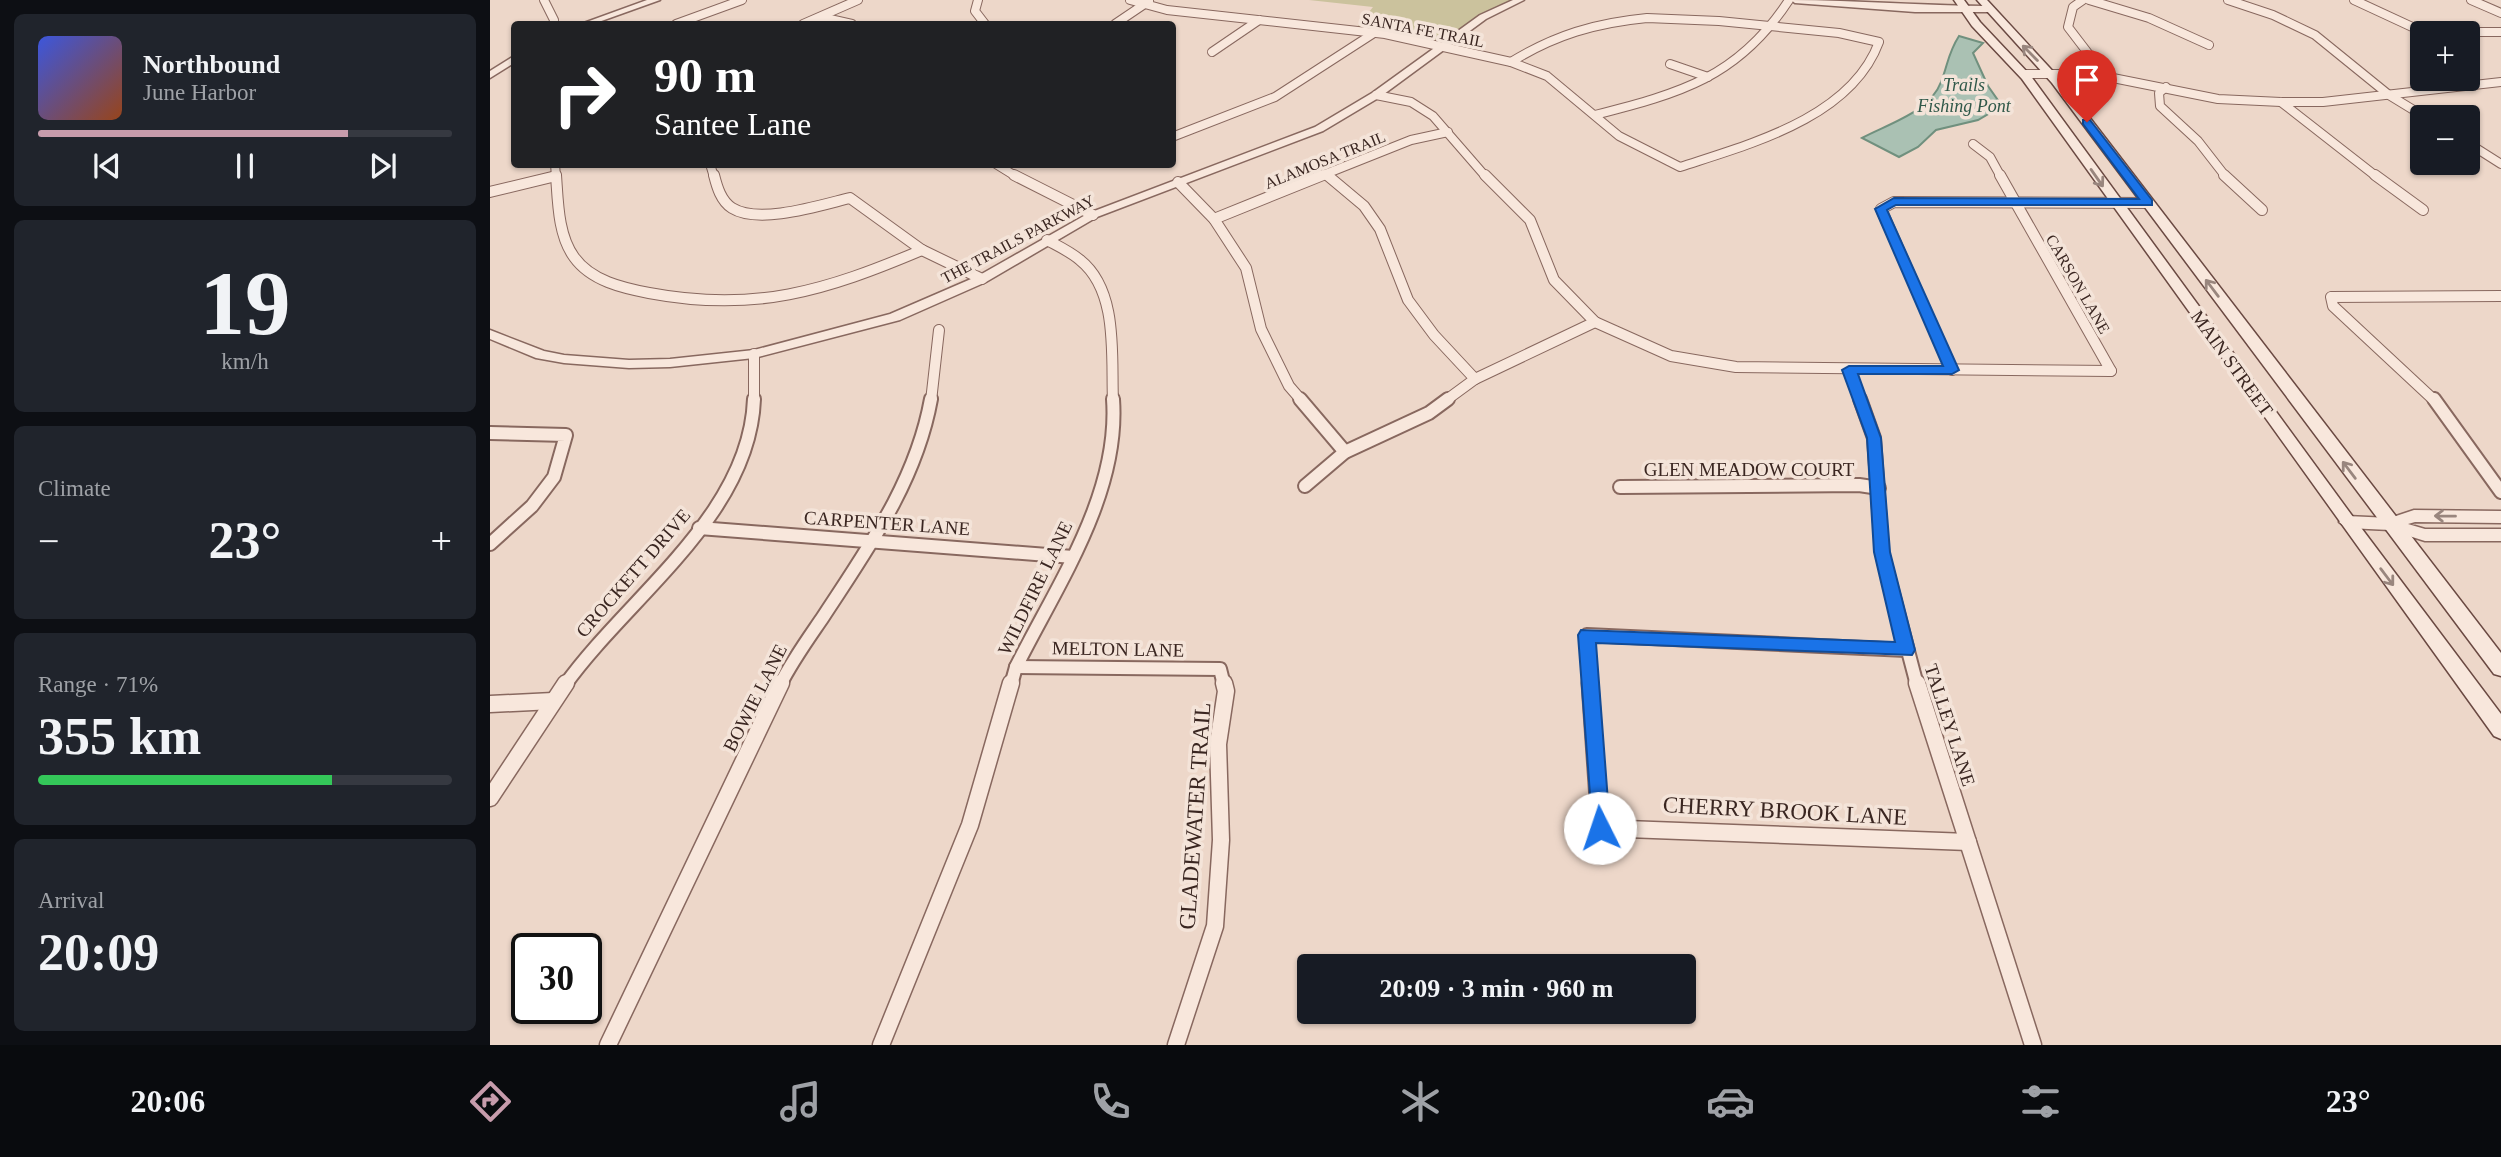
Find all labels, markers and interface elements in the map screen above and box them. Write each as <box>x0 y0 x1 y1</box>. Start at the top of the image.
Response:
street label: SANTA FE TRAIL <box>1360 10 1486 50</box>
map controls <box>2410 21 2480 175</box>
button: + <box>2410 21 2480 91</box>
one-way arrow <box>2022 44 2039 61</box>
text: 90 m <box>654 48 756 103</box>
icon: right <box>539 49 630 140</box>
text: Northbound <box>143 50 280 79</box>
pin <box>2057 50 2117 122</box>
icon: arrive <box>2068 61 2106 99</box>
water label: Trails Fishing Pont <box>1916 75 2012 116</box>
text: June Harbor <box>143 80 256 105</box>
button: − <box>2410 105 2480 175</box>
text: Santee Lane <box>654 106 811 142</box>
street label: ALAMOSA TRAIL <box>1262 128 1388 192</box>
icon: previous <box>88 147 126 185</box>
icon: pause <box>226 147 264 185</box>
icon: next <box>364 147 402 185</box>
one-way arrow <box>2090 168 2104 187</box>
street label: THE TRAILS PARKWAY <box>939 191 1098 287</box>
street label: CARSON LANE <box>2043 231 2113 337</box>
text: 19 <box>200 253 291 354</box>
one-way arrow <box>2205 279 2220 298</box>
street label: MAIN STREET <box>2187 306 2277 420</box>
text: km/h <box>221 349 269 374</box>
street label: GLEN MEADOW COURT <box>1644 459 1855 480</box>
one-way arrow <box>2342 461 2357 479</box>
text: Climate <box>38 476 111 501</box>
street label: CROCKETT DRIVE <box>572 505 694 641</box>
street label: CARPENTER LANE <box>803 507 971 539</box>
one-way arrow <box>2434 509 2457 523</box>
text: 23° <box>209 512 281 569</box>
street label: WILDFIRE LANE <box>994 518 1076 658</box>
text: − <box>38 520 59 562</box>
text: + <box>431 520 452 562</box>
one-way arrow <box>2380 567 2395 586</box>
street label: MELTON LANE <box>1052 637 1184 661</box>
street label: BOWIE LANE <box>719 641 791 755</box>
street label: TALLEY LANE <box>1920 661 1980 789</box>
text: Range · 71% <box>38 672 158 697</box>
street label: GLADEWATER TRAIL <box>1175 702 1215 930</box>
text: 355 km <box>38 708 201 765</box>
position arrow <box>1563 791 1637 865</box>
street label: CHERRY BROOK LANE <box>1662 792 1908 830</box>
text: Arrival <box>38 888 104 913</box>
text: 20:09 <box>38 924 159 981</box>
speed limit sign: 30 <box>511 933 602 1024</box>
text: 20:09 · 3 min · 960 m <box>1380 974 1614 1003</box>
icon: directions <box>466 1077 515 1126</box>
icon: music <box>776 1077 825 1126</box>
icon: phone <box>1086 1077 1135 1126</box>
icon: climate <box>1396 1077 1445 1126</box>
icon: car <box>1706 1077 1755 1126</box>
icon: filters <box>2016 1077 2065 1126</box>
text: 20:06 <box>130 1083 205 1119</box>
text: 23° <box>2326 1083 2370 1119</box>

